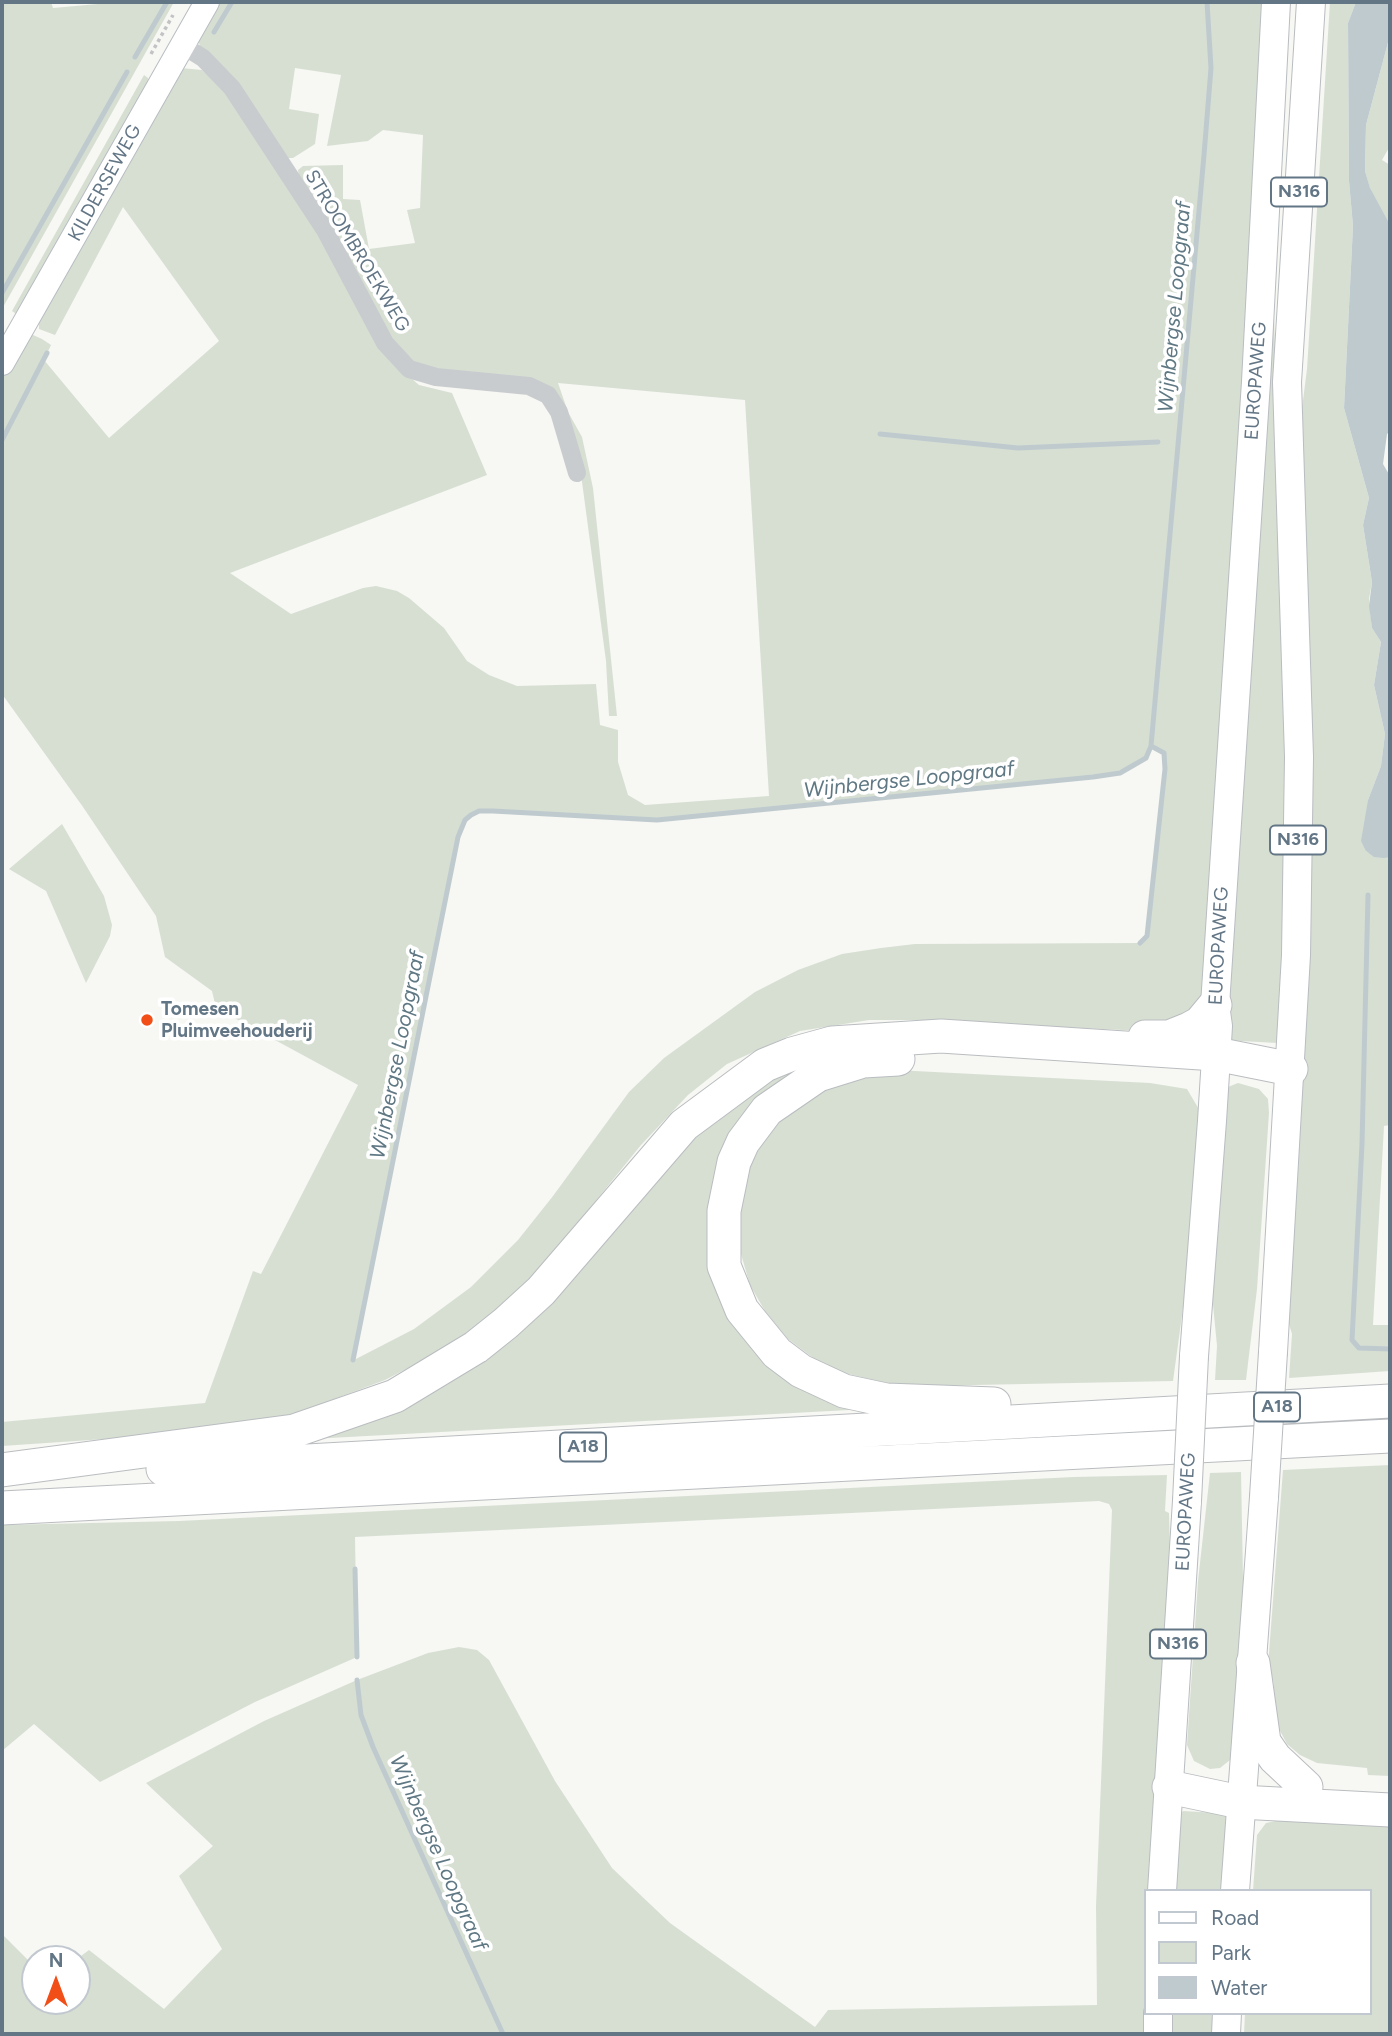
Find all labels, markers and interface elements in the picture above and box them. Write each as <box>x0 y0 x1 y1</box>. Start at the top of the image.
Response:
street label: KILDERSEWEG <box>64 121 146 245</box>
street label: STROOMBROEKWEG <box>300 166 414 336</box>
road number: N316 <box>1271 177 1327 206</box>
water label: Wijnbergse Loopgraaf <box>1153 201 1197 413</box>
street label: EUROPAWEG <box>1240 321 1272 441</box>
water label: Wijnbergse Loopgraaf <box>802 756 1016 804</box>
road number: N316 <box>1270 826 1326 854</box>
street label: EUROPAWEG <box>1205 886 1233 1006</box>
water label: Wijnbergse Loopgraaf <box>365 949 431 1161</box>
place label: Tomesen Pluimveehouderij <box>161 998 313 1042</box>
marker: Tomesen Pluimveehouderij <box>139 1012 155 1028</box>
road number: A18 <box>1254 1392 1300 1422</box>
road number: A18 <box>560 1432 606 1462</box>
street label: EUROPAWEG <box>1172 1452 1200 1572</box>
road number: N316 <box>1150 1630 1206 1658</box>
water label: Wijnbergse Loopgraaf <box>383 1751 493 1955</box>
legend <box>1144 1889 1371 2015</box>
text: Road <box>1211 1905 1259 1930</box>
text: Park <box>1211 1940 1251 1965</box>
north arrow <box>21 1945 91 2015</box>
text: N <box>49 1949 63 1972</box>
text: Water <box>1211 1975 1267 2000</box>

